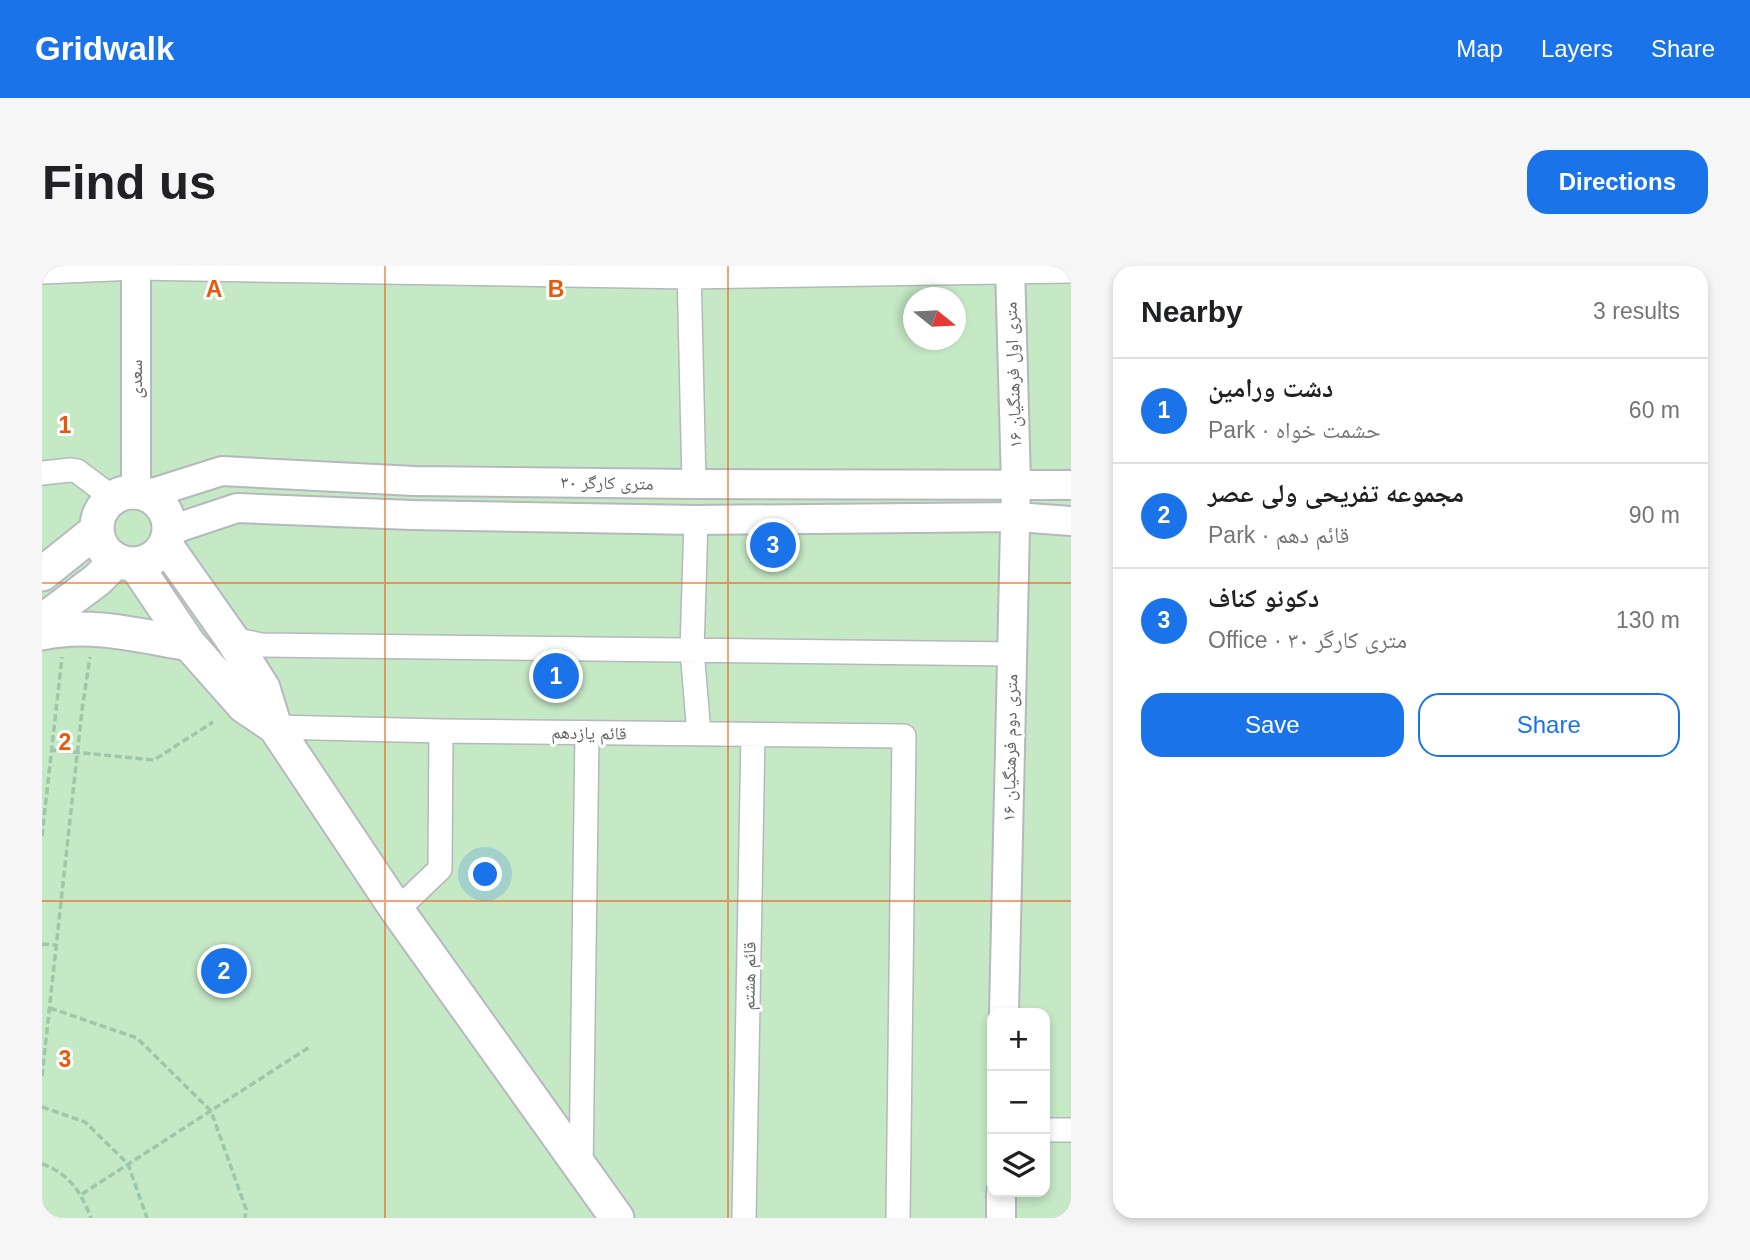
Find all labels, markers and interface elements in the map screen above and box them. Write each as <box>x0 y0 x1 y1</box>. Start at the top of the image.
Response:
text: Gridwalk <box>35 30 174 67</box>
text: Map <box>1456 35 1503 62</box>
text: Layers <box>1541 35 1613 62</box>
text: Share <box>1651 35 1715 62</box>
button: Directions <box>1527 150 1708 214</box>
text: Find us <box>42 155 216 209</box>
text: A <box>206 276 222 302</box>
text: B <box>548 276 564 302</box>
north arrow <box>903 287 966 350</box>
text: Nearby <box>1141 295 1243 328</box>
text: 3 results <box>1593 298 1680 324</box>
street label: ۱۶ متری اول فرهنگیان <box>1000 301 1027 449</box>
street label: سعدی <box>126 360 147 398</box>
text: دشت ورامین <box>1208 373 1333 403</box>
text: 1 <box>1158 397 1170 423</box>
text: 60 m <box>1629 397 1680 423</box>
text: 1 <box>59 412 72 438</box>
text: Park · حشمت خواه <box>1208 417 1381 443</box>
street label: ۳۰ متری کارگر <box>560 472 654 495</box>
text: مجموعه تفریحی ولی عصر <box>1208 478 1464 508</box>
text: 2 <box>1158 502 1170 528</box>
text: 90 m <box>1629 502 1680 528</box>
pin: 3 <box>750 519 796 571</box>
text: Park · قائم دهم <box>1208 522 1349 548</box>
text: دکونو کناف <box>1208 583 1319 613</box>
text: 3 <box>1158 607 1170 633</box>
text: 130 m <box>1616 607 1680 633</box>
text: Office · ۳۰ متری کارگر <box>1208 627 1407 653</box>
pin: 1 <box>533 650 579 702</box>
street label: ۱۶ متری دوم فرهنگیان <box>999 674 1023 822</box>
button: Save <box>1141 693 1404 757</box>
button: Share <box>1418 693 1680 757</box>
street label: قائم یازدهم <box>551 722 627 746</box>
text: 2 <box>59 729 71 755</box>
your location <box>468 857 502 891</box>
street label: قائم هشتم <box>738 942 762 1011</box>
pin: 2 <box>201 945 247 997</box>
map controls <box>987 1008 1050 1197</box>
button: + <box>987 1008 1050 1071</box>
text: 3 <box>59 1046 71 1072</box>
button: − <box>987 1071 1050 1134</box>
button: layers <box>987 1134 1050 1197</box>

